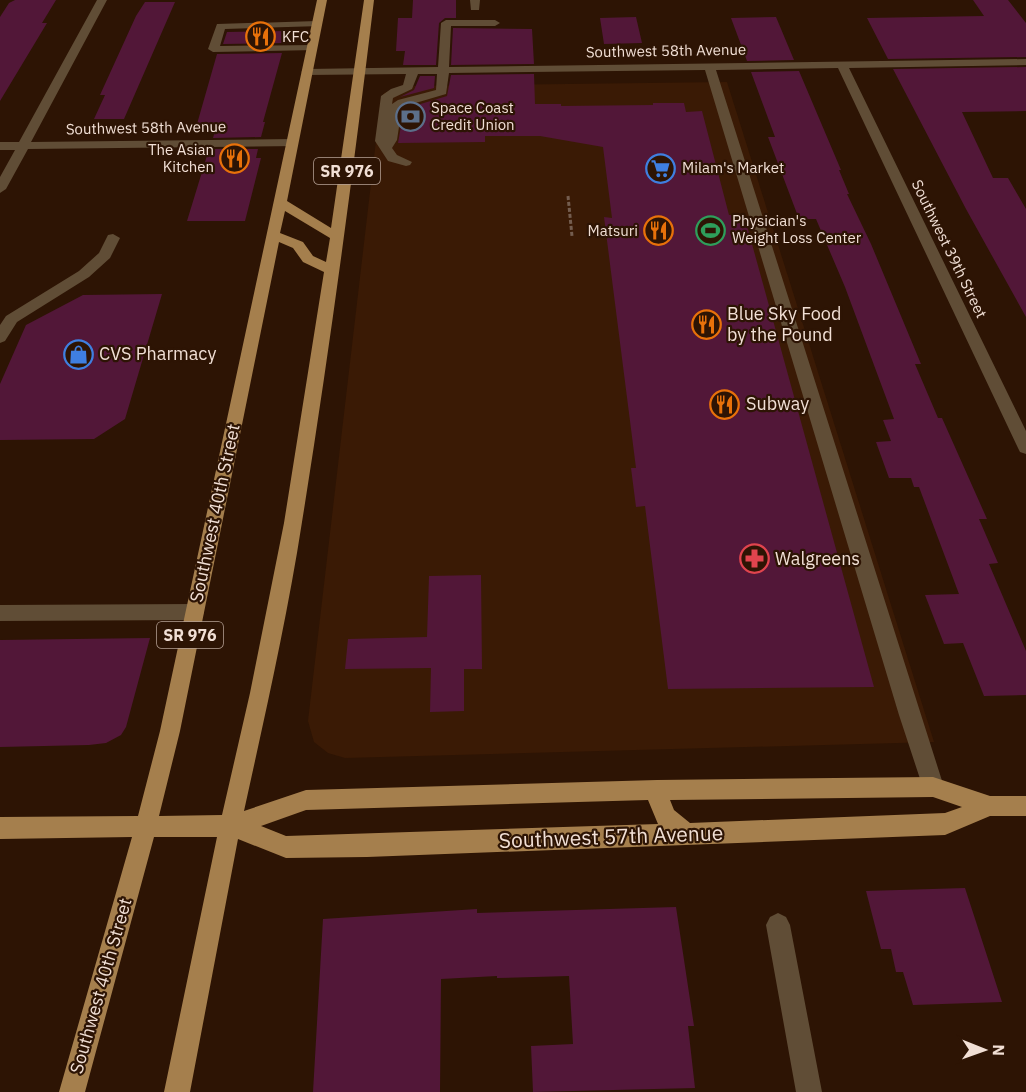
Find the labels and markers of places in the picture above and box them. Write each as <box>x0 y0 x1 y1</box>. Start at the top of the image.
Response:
restaurant icon: KFC <box>245 21 277 53</box>
place label: KFC <box>282 27 309 46</box>
place label: Space Coast Credit Union <box>431 98 515 134</box>
bank icon: Space Coast Credit Union <box>394 101 426 133</box>
place label: The Asian Kitchen <box>148 140 214 176</box>
restaurant icon: The Asian Kitchen <box>219 143 251 175</box>
supermarket icon: Milam's Market <box>645 152 677 184</box>
place label: Milam's Market <box>682 158 784 177</box>
place label: Physician's Weight Loss Center <box>732 211 862 247</box>
sports icon: Physician's Weight Loss Center <box>695 214 727 246</box>
restaurant icon: Matsuri <box>643 215 675 247</box>
place label: Matsuri <box>587 221 638 240</box>
place label: Blue Sky Food by the Pound <box>727 302 841 346</box>
restaurant icon: Blue Sky Food by the Pound <box>690 308 722 340</box>
shop icon: CVS Pharmacy <box>62 338 94 370</box>
place label: CVS Pharmacy <box>99 342 216 365</box>
restaurant icon: Subway <box>709 388 741 420</box>
place label: Subway <box>746 392 809 415</box>
pharmacy icon: Walgreens <box>738 543 770 575</box>
place label: Walgreens <box>775 547 860 570</box>

